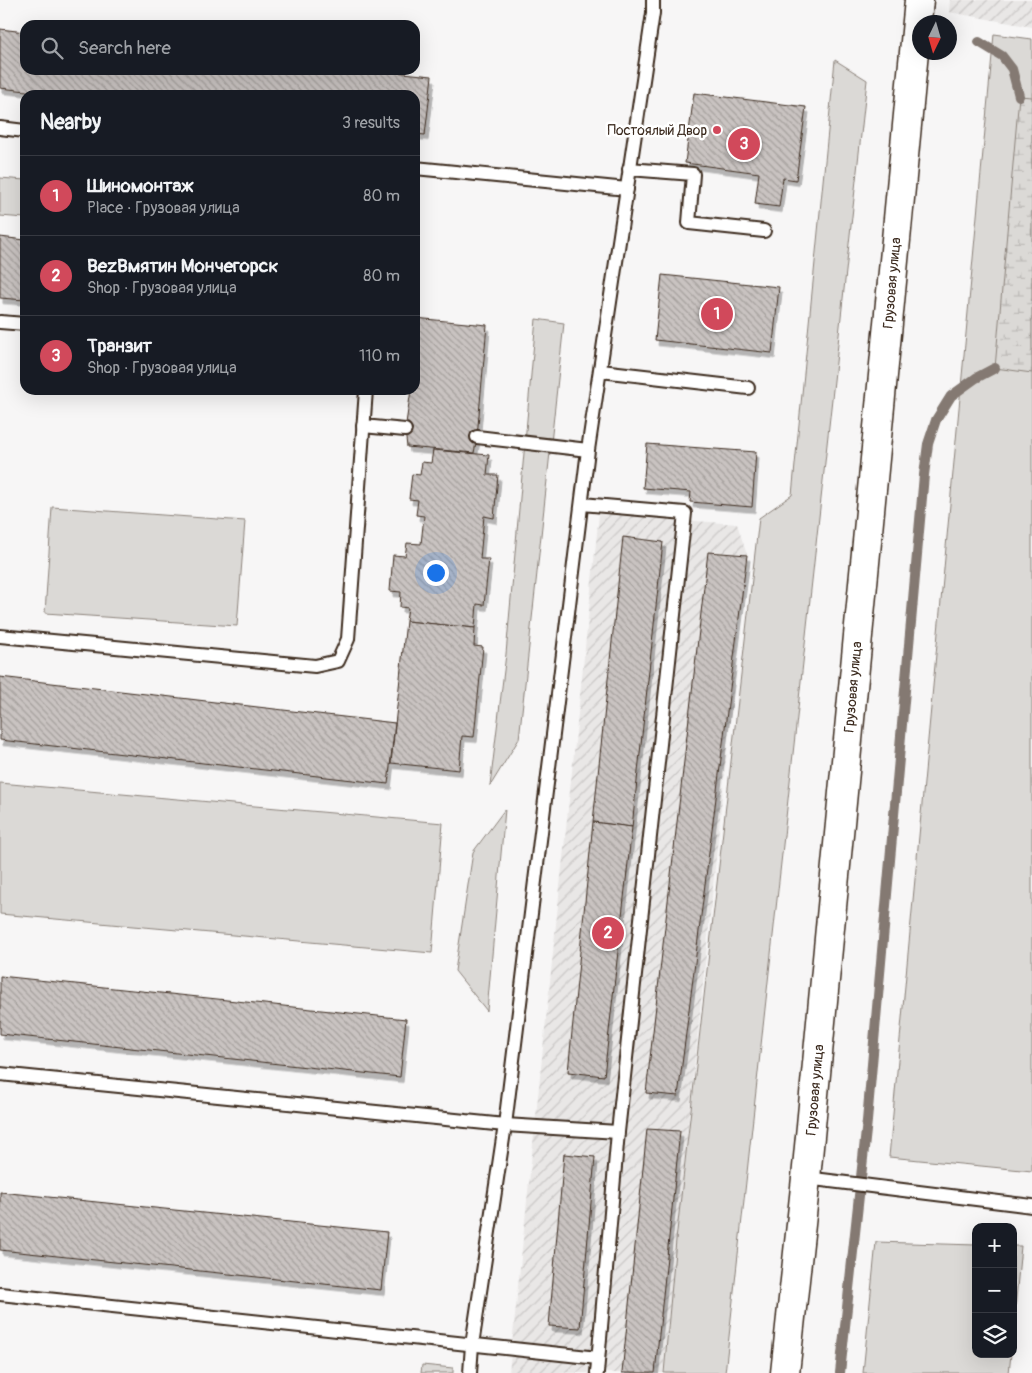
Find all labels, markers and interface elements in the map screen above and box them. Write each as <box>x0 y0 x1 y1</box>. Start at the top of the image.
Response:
north arrow <box>912 15 957 60</box>
search box <box>20 20 420 75</box>
icon: search <box>38 34 66 62</box>
text: Search here <box>78 36 171 60</box>
text: Nearby <box>40 109 101 136</box>
text: 3 results <box>342 113 400 133</box>
place label: Постоялый Двор <box>608 122 707 139</box>
marker: Постоялый Двор <box>711 124 723 136</box>
pin: 3 <box>728 125 760 163</box>
text: Шиномонтаж <box>87 174 193 198</box>
text: 1 <box>53 186 59 206</box>
text: 80 m <box>363 186 400 206</box>
text: Place · Грузовая улица <box>87 198 240 218</box>
street label: Грузовая улица <box>880 237 904 329</box>
text: BezВмятин Мончегорск <box>87 254 278 278</box>
text: 2 <box>52 266 60 286</box>
text: 80 m <box>363 266 400 286</box>
text: Shop · Грузовая улица <box>87 278 237 298</box>
pin: 1 <box>701 295 733 333</box>
text: Транзит <box>87 334 152 358</box>
text: 3 <box>52 346 60 366</box>
text: 110 m <box>359 346 400 366</box>
text: Shop · Грузовая улица <box>87 358 237 378</box>
your location <box>423 560 449 586</box>
street label: Грузовая улица <box>841 641 865 733</box>
pin: 2 <box>592 914 624 952</box>
street label: Грузовая улица <box>803 1044 827 1136</box>
map controls <box>972 1223 1017 1358</box>
button: + <box>972 1223 1017 1268</box>
button: − <box>972 1268 1017 1313</box>
button: layers <box>972 1313 1017 1358</box>

